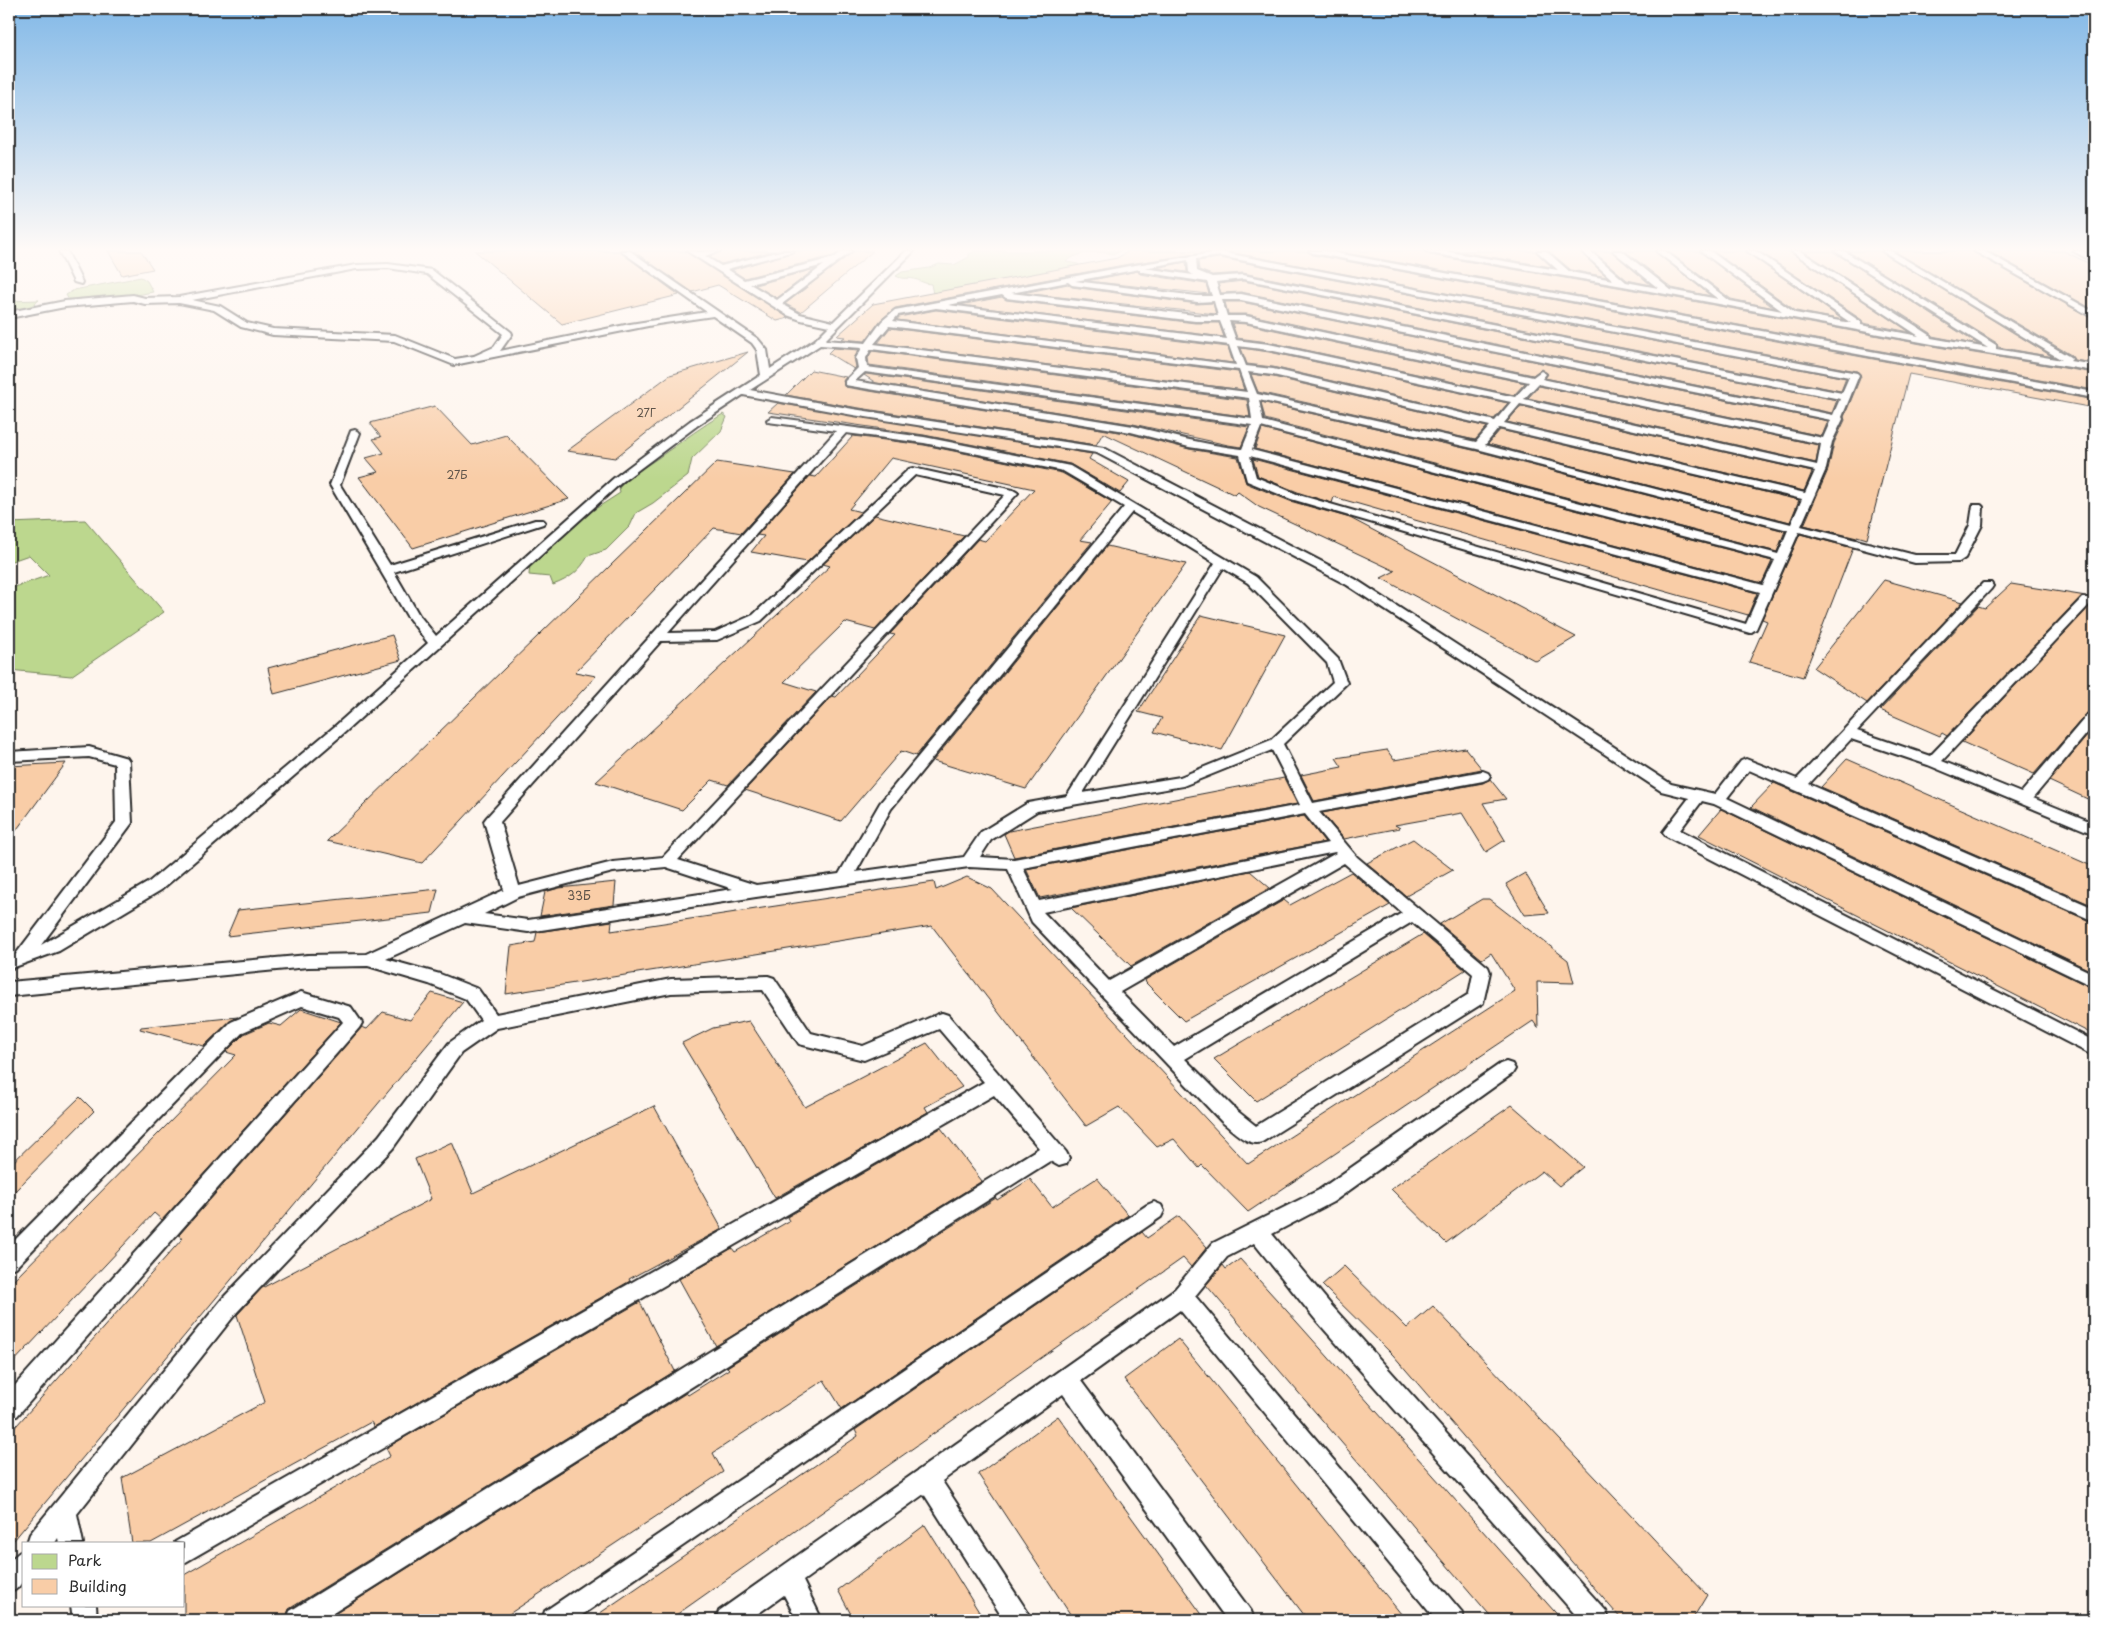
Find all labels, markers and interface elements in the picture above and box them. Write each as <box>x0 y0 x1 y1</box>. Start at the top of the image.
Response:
house number: 27Г <box>636 404 656 421</box>
house number: 27Б <box>447 466 467 483</box>
house number: 33Б <box>567 886 591 904</box>
legend <box>22 1542 185 1606</box>
text: Park <box>68 1548 102 1571</box>
text: Building <box>68 1574 127 1597</box>

